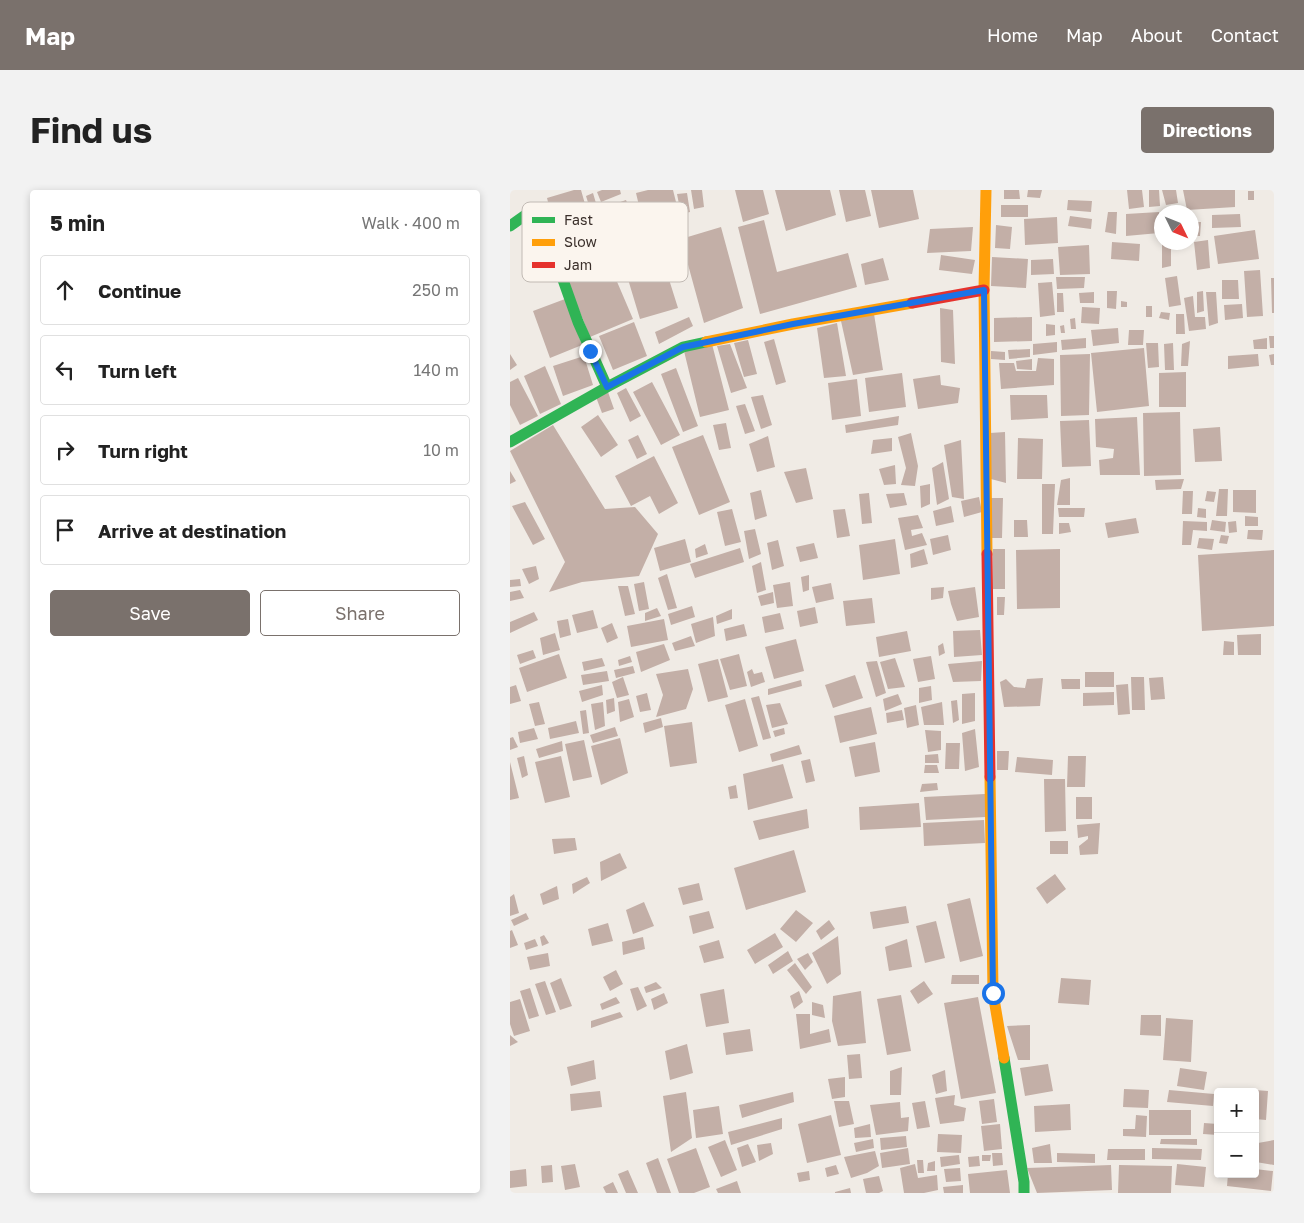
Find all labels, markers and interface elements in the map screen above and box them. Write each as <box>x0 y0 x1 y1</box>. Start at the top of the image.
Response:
text: Map <box>25 21 75 50</box>
text: Home <box>987 24 1038 46</box>
text: Map <box>1066 24 1103 46</box>
text: About <box>1131 24 1183 46</box>
text: Contact <box>1211 24 1279 46</box>
button: Directions <box>1141 107 1274 153</box>
text: Find us <box>30 109 152 151</box>
legend <box>522 202 688 282</box>
north arrow <box>1154 205 1199 250</box>
text: 5 min <box>50 210 105 236</box>
text: Fast <box>564 211 593 228</box>
text: Walk · 400 m <box>362 213 460 233</box>
text: Slow <box>564 233 597 250</box>
text: Jam <box>564 256 592 273</box>
icon: ahead <box>51 276 79 304</box>
text: Continue <box>98 279 181 302</box>
text: 250 m <box>412 280 459 300</box>
route end <box>579 340 602 363</box>
icon: left <box>51 356 79 384</box>
text: Turn left <box>98 359 177 382</box>
text: 140 m <box>413 360 459 380</box>
icon: right <box>51 436 79 464</box>
text: Turn right <box>98 439 188 462</box>
text: 10 m <box>423 440 459 460</box>
icon: arrive <box>51 516 79 544</box>
text: Arrive at destination <box>98 519 286 542</box>
button: Save <box>50 590 250 636</box>
button: Share <box>260 590 460 636</box>
route start <box>982 982 1005 1005</box>
map controls <box>1214 1088 1259 1178</box>
button: + <box>1214 1088 1259 1133</box>
button: − <box>1214 1133 1259 1178</box>

